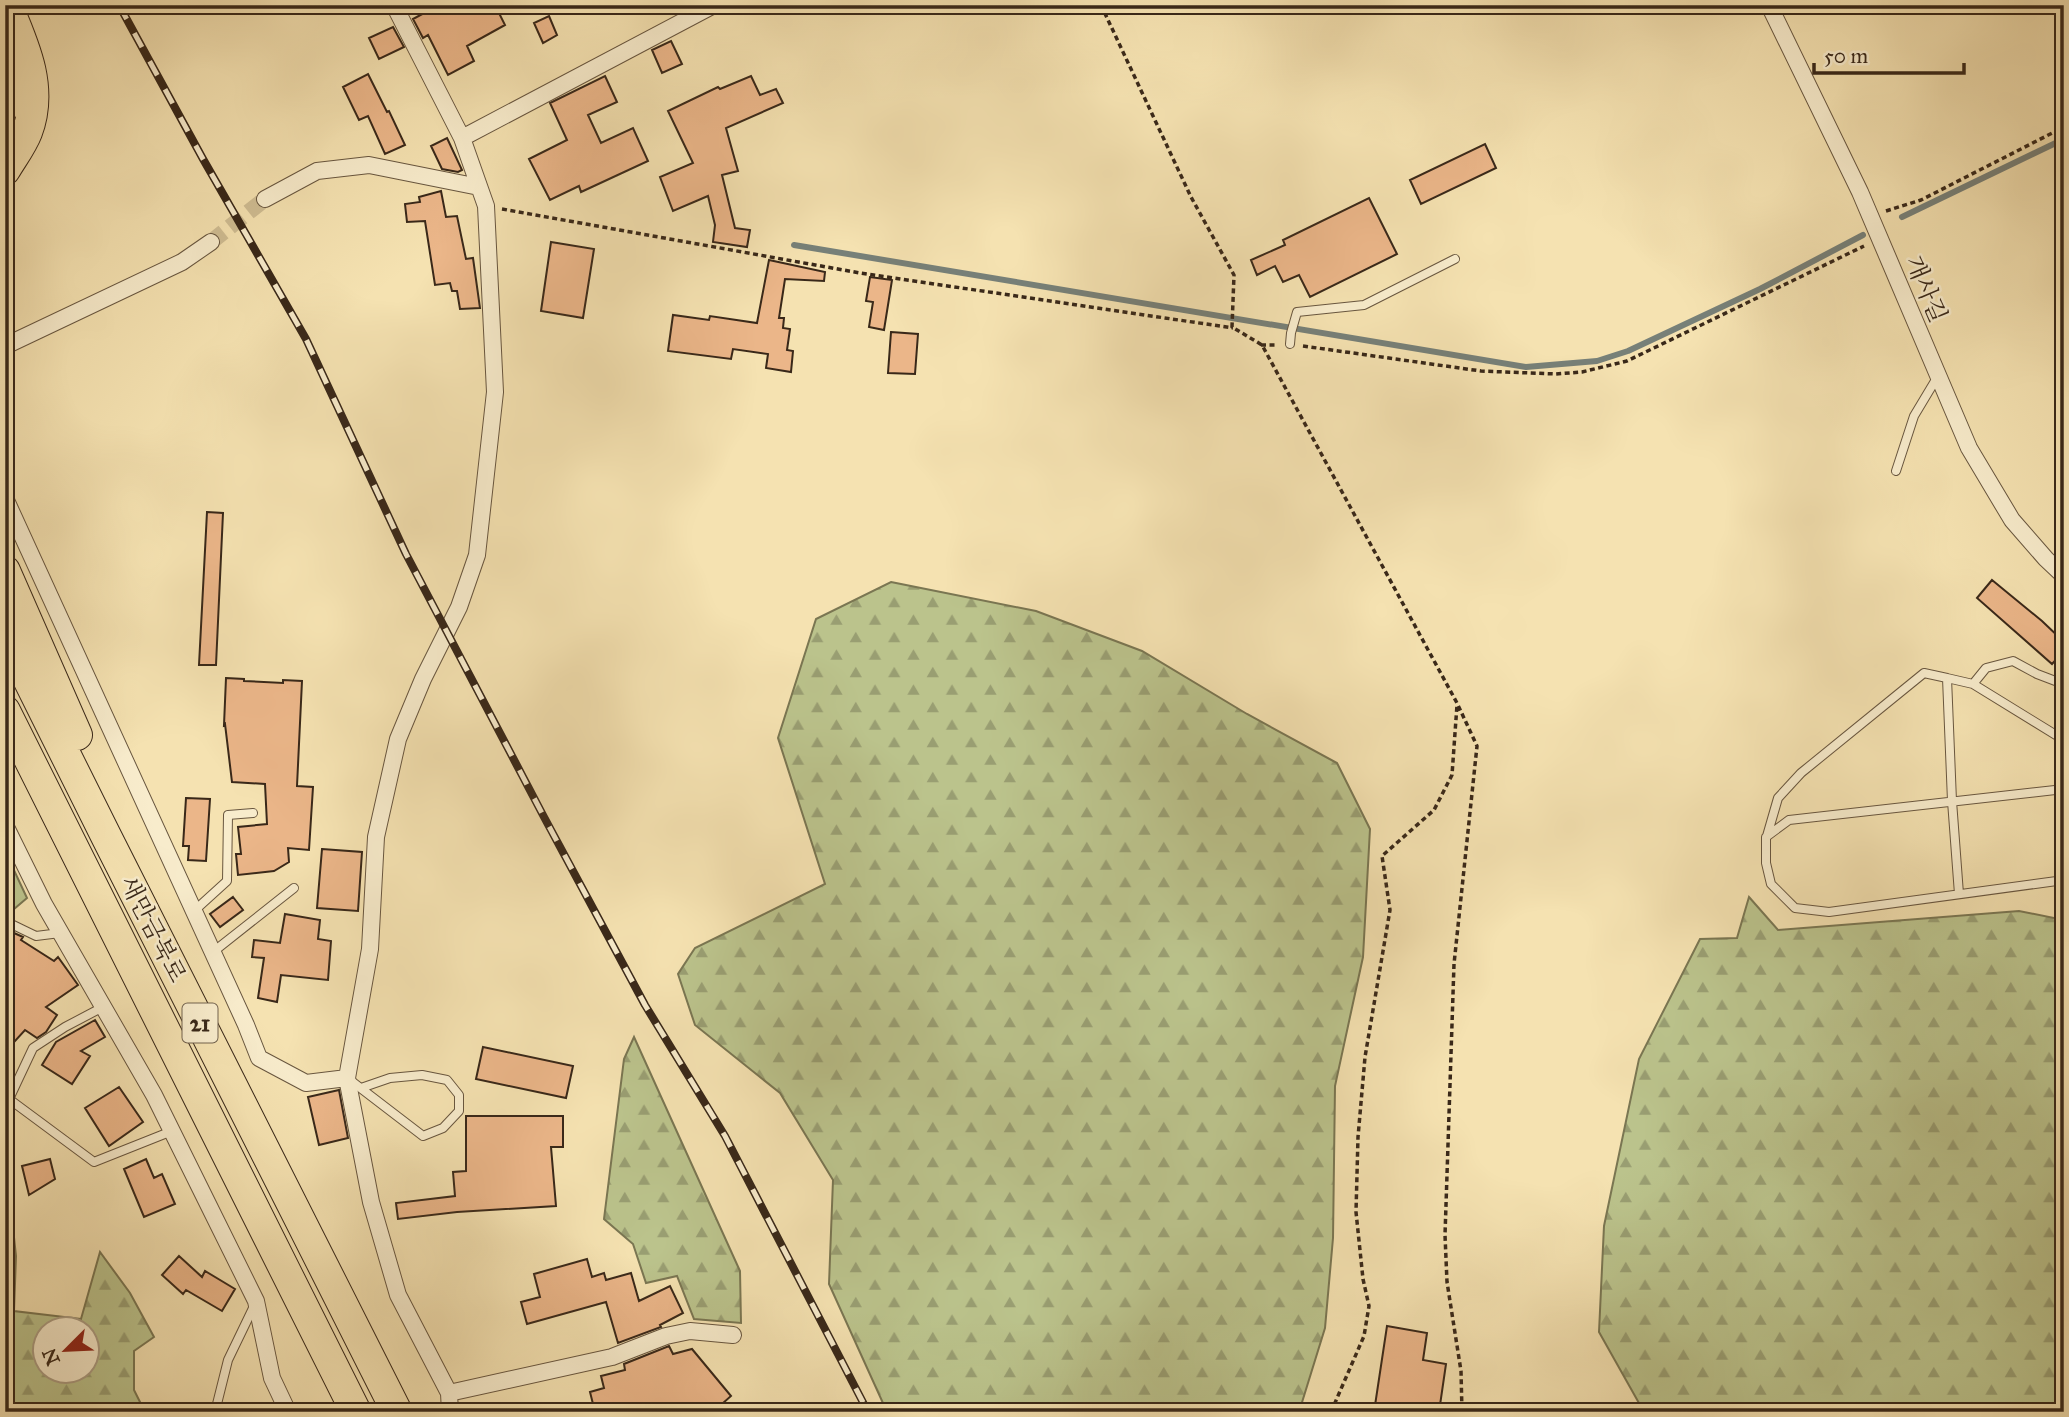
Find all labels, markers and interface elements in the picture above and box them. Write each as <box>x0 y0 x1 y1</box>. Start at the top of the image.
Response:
scale bar <box>1814 32 1964 76</box>
text: 50 m <box>1824 43 1869 69</box>
street label: 개사길 <box>1899 251 1953 327</box>
street label: 새만금북로 <box>113 871 193 987</box>
road number: 21 <box>182 1004 218 1042</box>
north arrow <box>32 1316 102 1386</box>
text: N <box>37 1345 65 1369</box>

